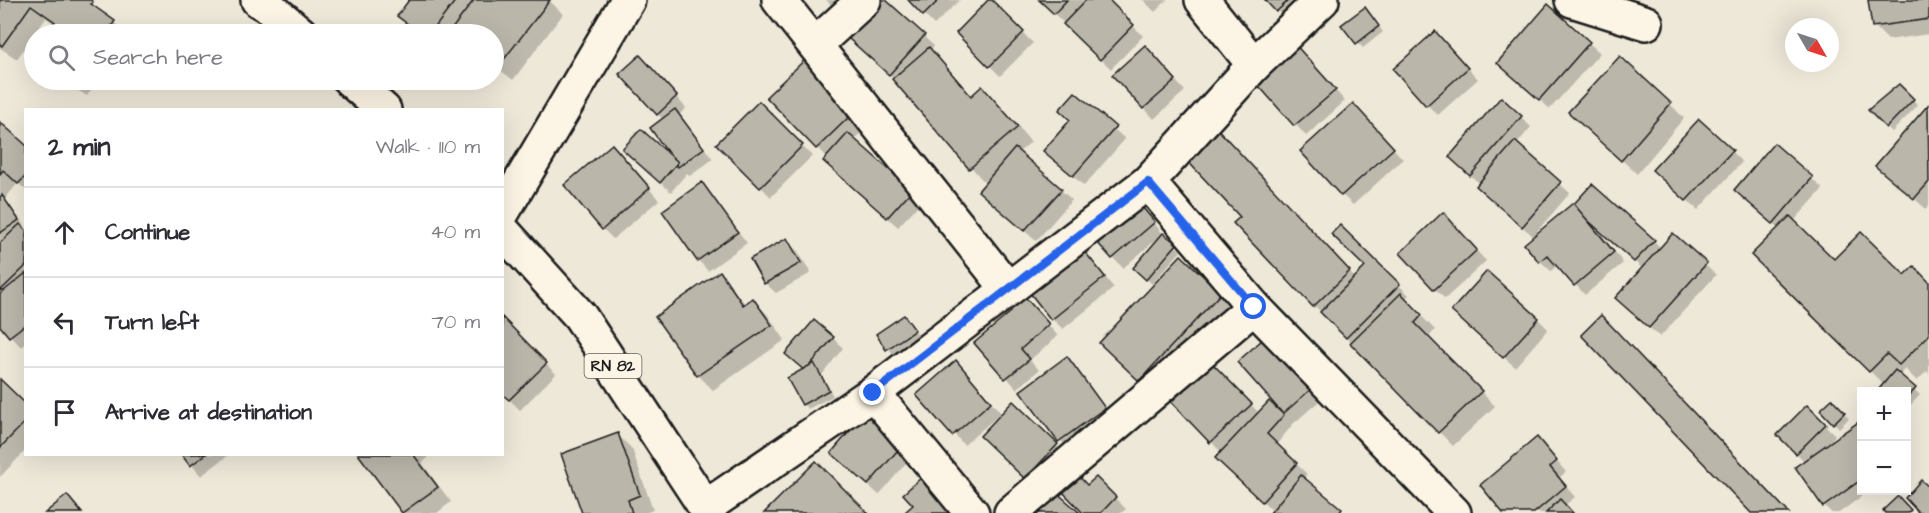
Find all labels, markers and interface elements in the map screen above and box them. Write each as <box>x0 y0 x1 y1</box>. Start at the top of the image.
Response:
north arrow <box>1785 18 1839 72</box>
search box <box>24 24 504 90</box>
icon: search <box>45 41 78 74</box>
text: Search here <box>93 42 223 73</box>
text: 2 min <box>48 129 110 165</box>
text: Walk · 110 m <box>375 133 480 161</box>
icon: ahead <box>48 216 81 249</box>
text: Continue <box>105 217 190 248</box>
text: 40 m <box>430 218 480 246</box>
route start <box>1240 293 1266 319</box>
icon: left <box>48 306 81 339</box>
text: Turn left <box>105 307 199 338</box>
text: 70 m <box>432 308 480 336</box>
road number: RN 82 <box>584 354 642 378</box>
route end <box>859 379 885 405</box>
map controls <box>1857 387 1911 495</box>
button: + <box>1857 387 1911 441</box>
icon: arrive <box>48 396 81 429</box>
text: Arrive at destination <box>105 397 312 428</box>
button: − <box>1857 441 1911 495</box>

